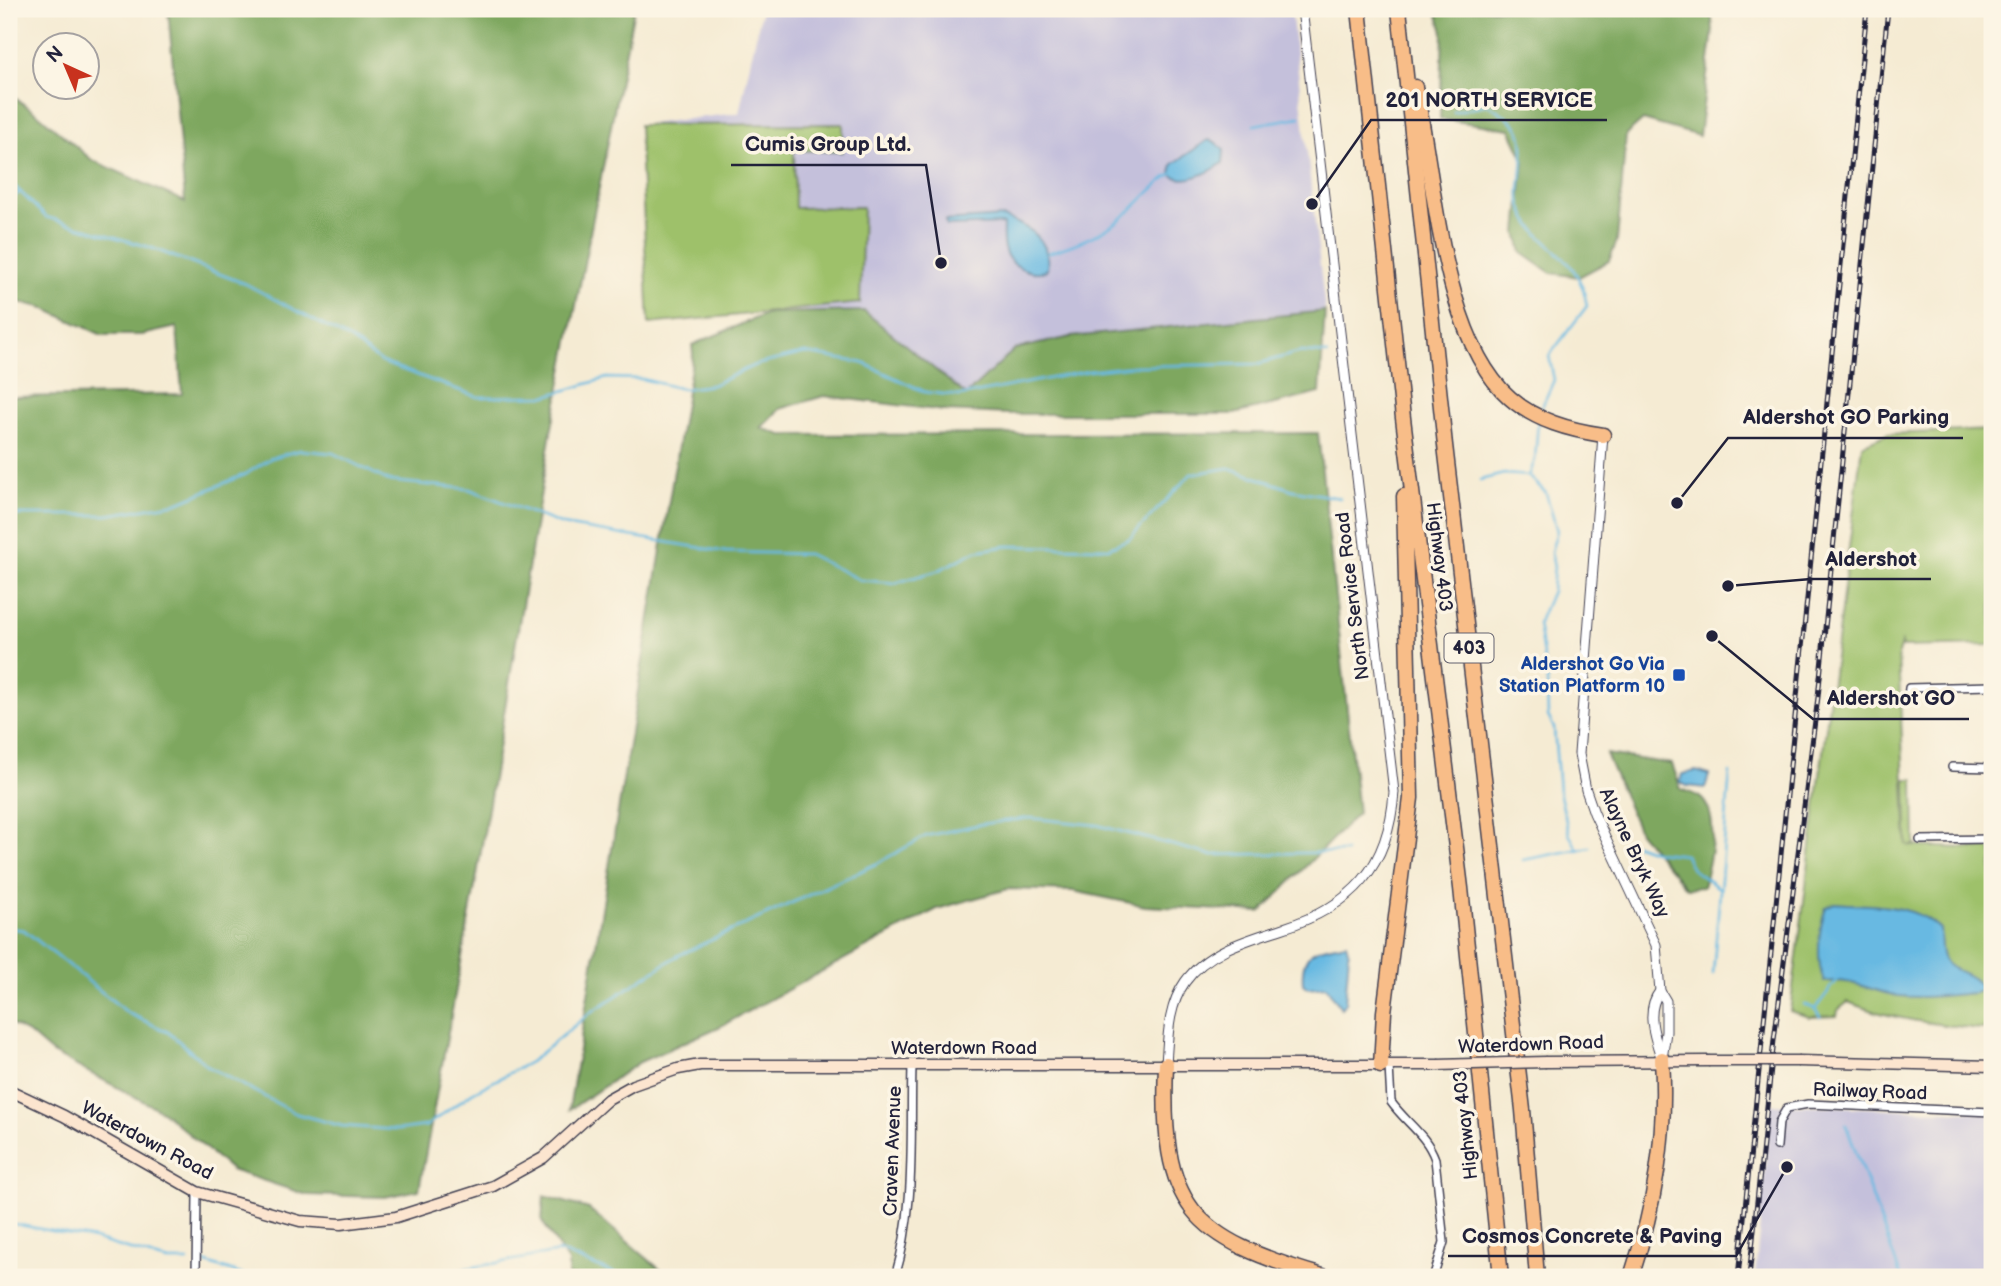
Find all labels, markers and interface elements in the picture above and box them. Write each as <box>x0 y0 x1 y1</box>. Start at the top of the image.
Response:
north arrow <box>32 32 102 102</box>
text: N <box>42 42 68 68</box>
callout: 201 NORTH SERVICE <box>1371 78 1607 120</box>
text: 201 NORTH SERVICE <box>1385 88 1593 113</box>
callout: Cumis Group Ltd. <box>731 123 926 165</box>
text: Cumis Group Ltd. <box>745 132 911 157</box>
callout: Aldershot GO Parking <box>1728 396 1963 438</box>
text: Aldershot GO Parking <box>1742 405 1949 430</box>
street label: Highway 403 <box>1421 501 1457 613</box>
street label: North Service Road <box>1331 511 1375 681</box>
callout: Aldershot <box>1811 537 1931 579</box>
text: Aldershot <box>1824 547 1917 572</box>
road number: 403 <box>1444 634 1494 662</box>
place label: Aldershot Go Via Station Platform 10 <box>1499 653 1665 698</box>
marker: Aldershot Go Via Station Platform 10 <box>1671 667 1687 683</box>
callout: Aldershot GO <box>1813 677 1969 719</box>
text: Aldershot GO <box>1826 686 1955 711</box>
street label: Alayne Bryk Way <box>1594 784 1674 922</box>
street label: Waterdown Road <box>1458 1031 1604 1059</box>
street label: Waterdown Road <box>891 1037 1037 1060</box>
street label: Highway 403 <box>1449 1069 1483 1181</box>
street label: Railway Road <box>1812 1079 1928 1105</box>
street label: Craven Avenue <box>879 1085 907 1217</box>
street label: Waterdown Road <box>77 1097 217 1185</box>
callout: Cosmos Concrete & Paving <box>1448 1214 1736 1256</box>
text: Cosmos Concrete & Paving <box>1462 1224 1722 1249</box>

